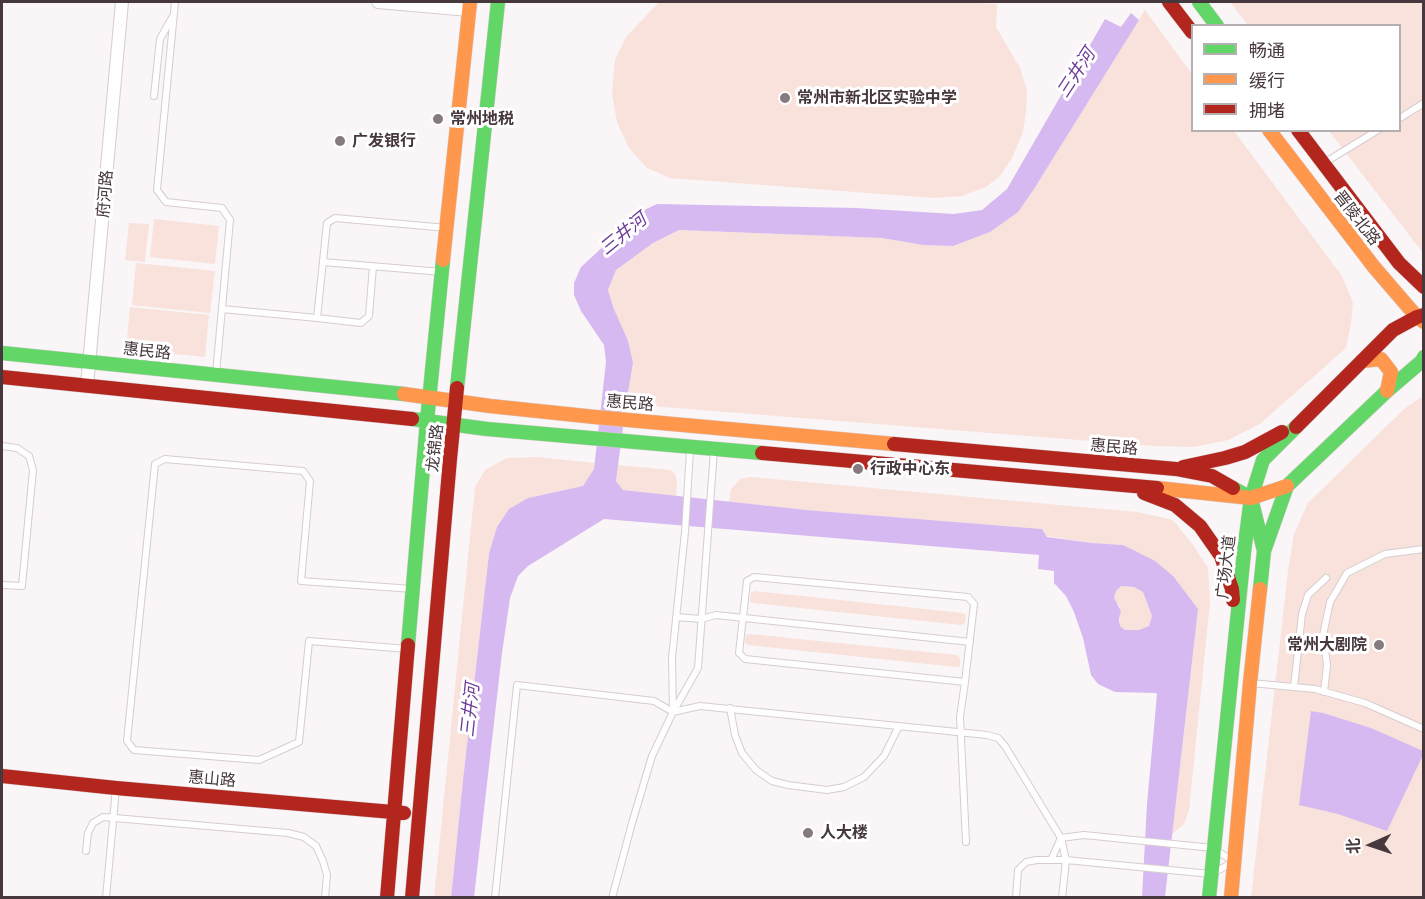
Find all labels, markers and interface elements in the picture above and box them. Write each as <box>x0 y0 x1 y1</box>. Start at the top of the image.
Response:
legend <box>1191 24 1401 132</box>
text: 畅通 <box>1249 39 1285 61</box>
water label: 三井河 <box>1052 44 1100 102</box>
text: 缓行 <box>1249 69 1285 91</box>
place label: 常州市新北区实验中学 <box>797 88 957 108</box>
marker: 常州市新北区实验中学 <box>778 91 792 105</box>
text: 拥堵 <box>1249 99 1285 121</box>
place label: 常州地税 <box>450 109 514 129</box>
marker: 常州地税 <box>431 112 445 126</box>
place label: 广发银行 <box>352 131 416 151</box>
marker: 广发银行 <box>333 134 347 148</box>
street label: 府河路 <box>93 169 117 219</box>
street label: 晋陵北路 <box>1330 187 1384 249</box>
water label: 三井河 <box>595 209 651 259</box>
street label: 惠民路 <box>122 339 172 363</box>
street label: 惠民路 <box>605 391 655 415</box>
street label: 龙锦路 <box>423 423 447 473</box>
street label: 惠民路 <box>1089 435 1139 459</box>
place label: 行政中心东 <box>870 459 950 479</box>
marker: 行政中心东 <box>851 462 865 476</box>
street label: 广场大道 <box>1213 534 1239 600</box>
place label: 常州大剧院 <box>1287 635 1367 655</box>
marker: 常州大剧院 <box>1372 638 1386 652</box>
water label: 三井河 <box>456 682 484 738</box>
street label: 惠山路 <box>187 767 237 791</box>
north arrow <box>1341 815 1401 875</box>
place label: 人大楼 <box>820 823 868 843</box>
marker: 人大楼 <box>801 826 815 840</box>
text: 北 <box>1343 837 1362 854</box>

